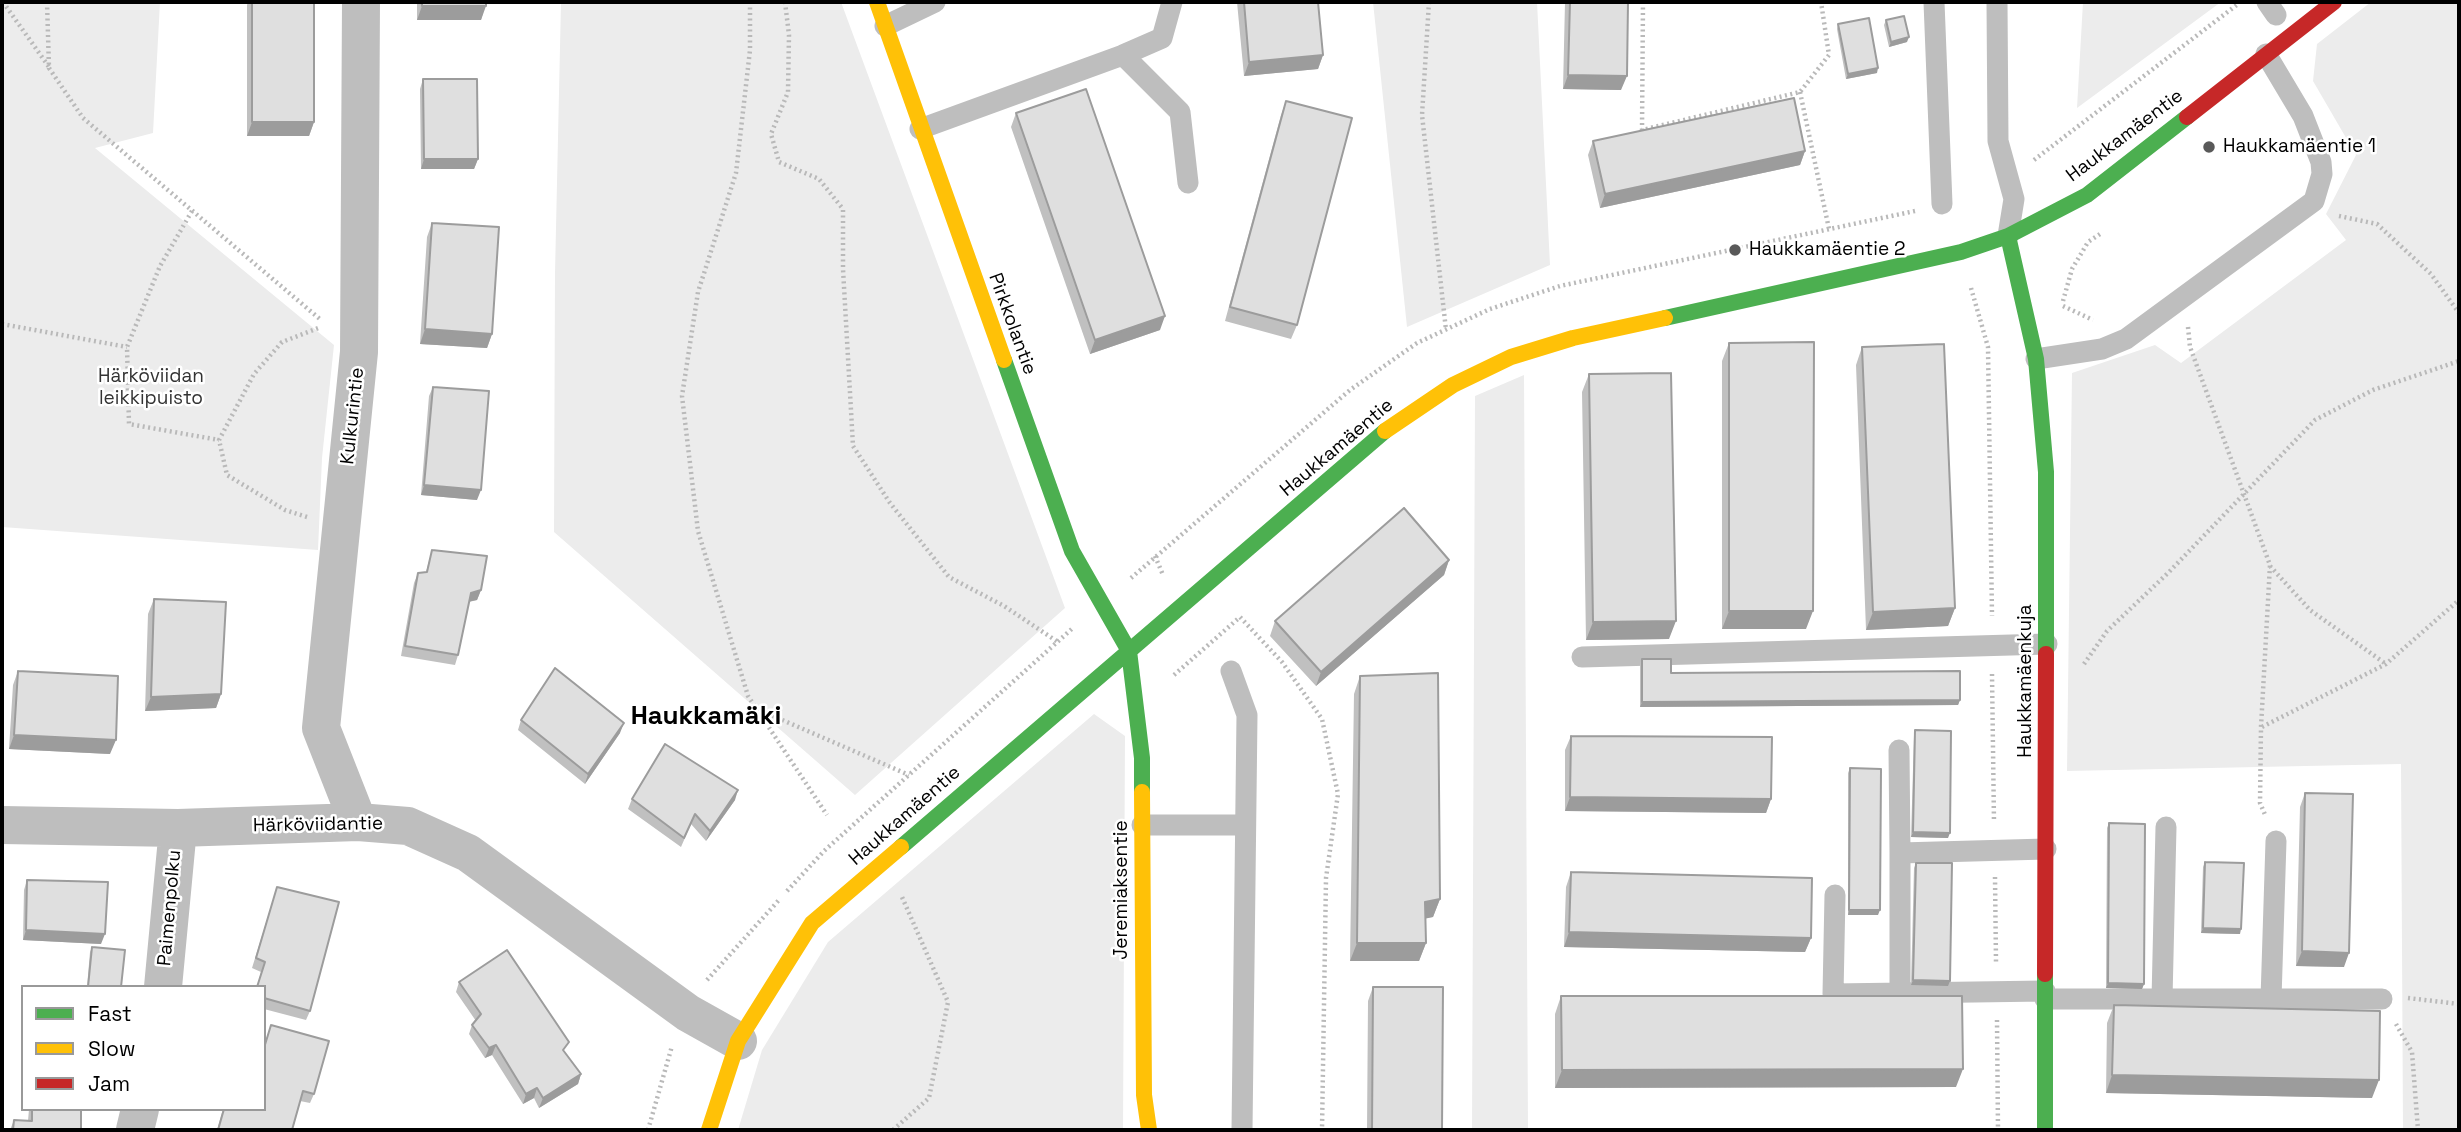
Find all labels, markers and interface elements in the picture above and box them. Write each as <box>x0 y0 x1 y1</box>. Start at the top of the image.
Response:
street label: Haukkamäentie <box>2062 85 2188 187</box>
place label: Haukkamäentie 1 <box>2223 136 2376 158</box>
marker: Haukkamäentie 1 <box>2201 139 2217 155</box>
place label: Haukkamäentie 2 <box>1749 239 1906 261</box>
marker: Haukkamäentie 2 <box>1727 242 1743 258</box>
street label: Pirkkolantie <box>983 270 1041 378</box>
park label: Härköviidan leikkipuisto <box>98 366 204 410</box>
street label: Kulkurintie <box>337 366 369 466</box>
street label: Haukkamäentie <box>1276 394 1398 502</box>
street label: Haukkamäenkuja <box>2015 604 2037 758</box>
district label: Haukkamäki <box>631 701 781 733</box>
street label: Haukkamäentie <box>845 761 965 871</box>
street label: Härköviidantie <box>253 812 383 838</box>
street label: Jeremiaksentie <box>1111 820 1133 960</box>
street label: Paimenpolku <box>154 849 186 967</box>
legend <box>21 985 266 1111</box>
text: Fast <box>88 1000 132 1027</box>
text: Slow <box>88 1035 136 1062</box>
text: Jam <box>88 1070 130 1097</box>

